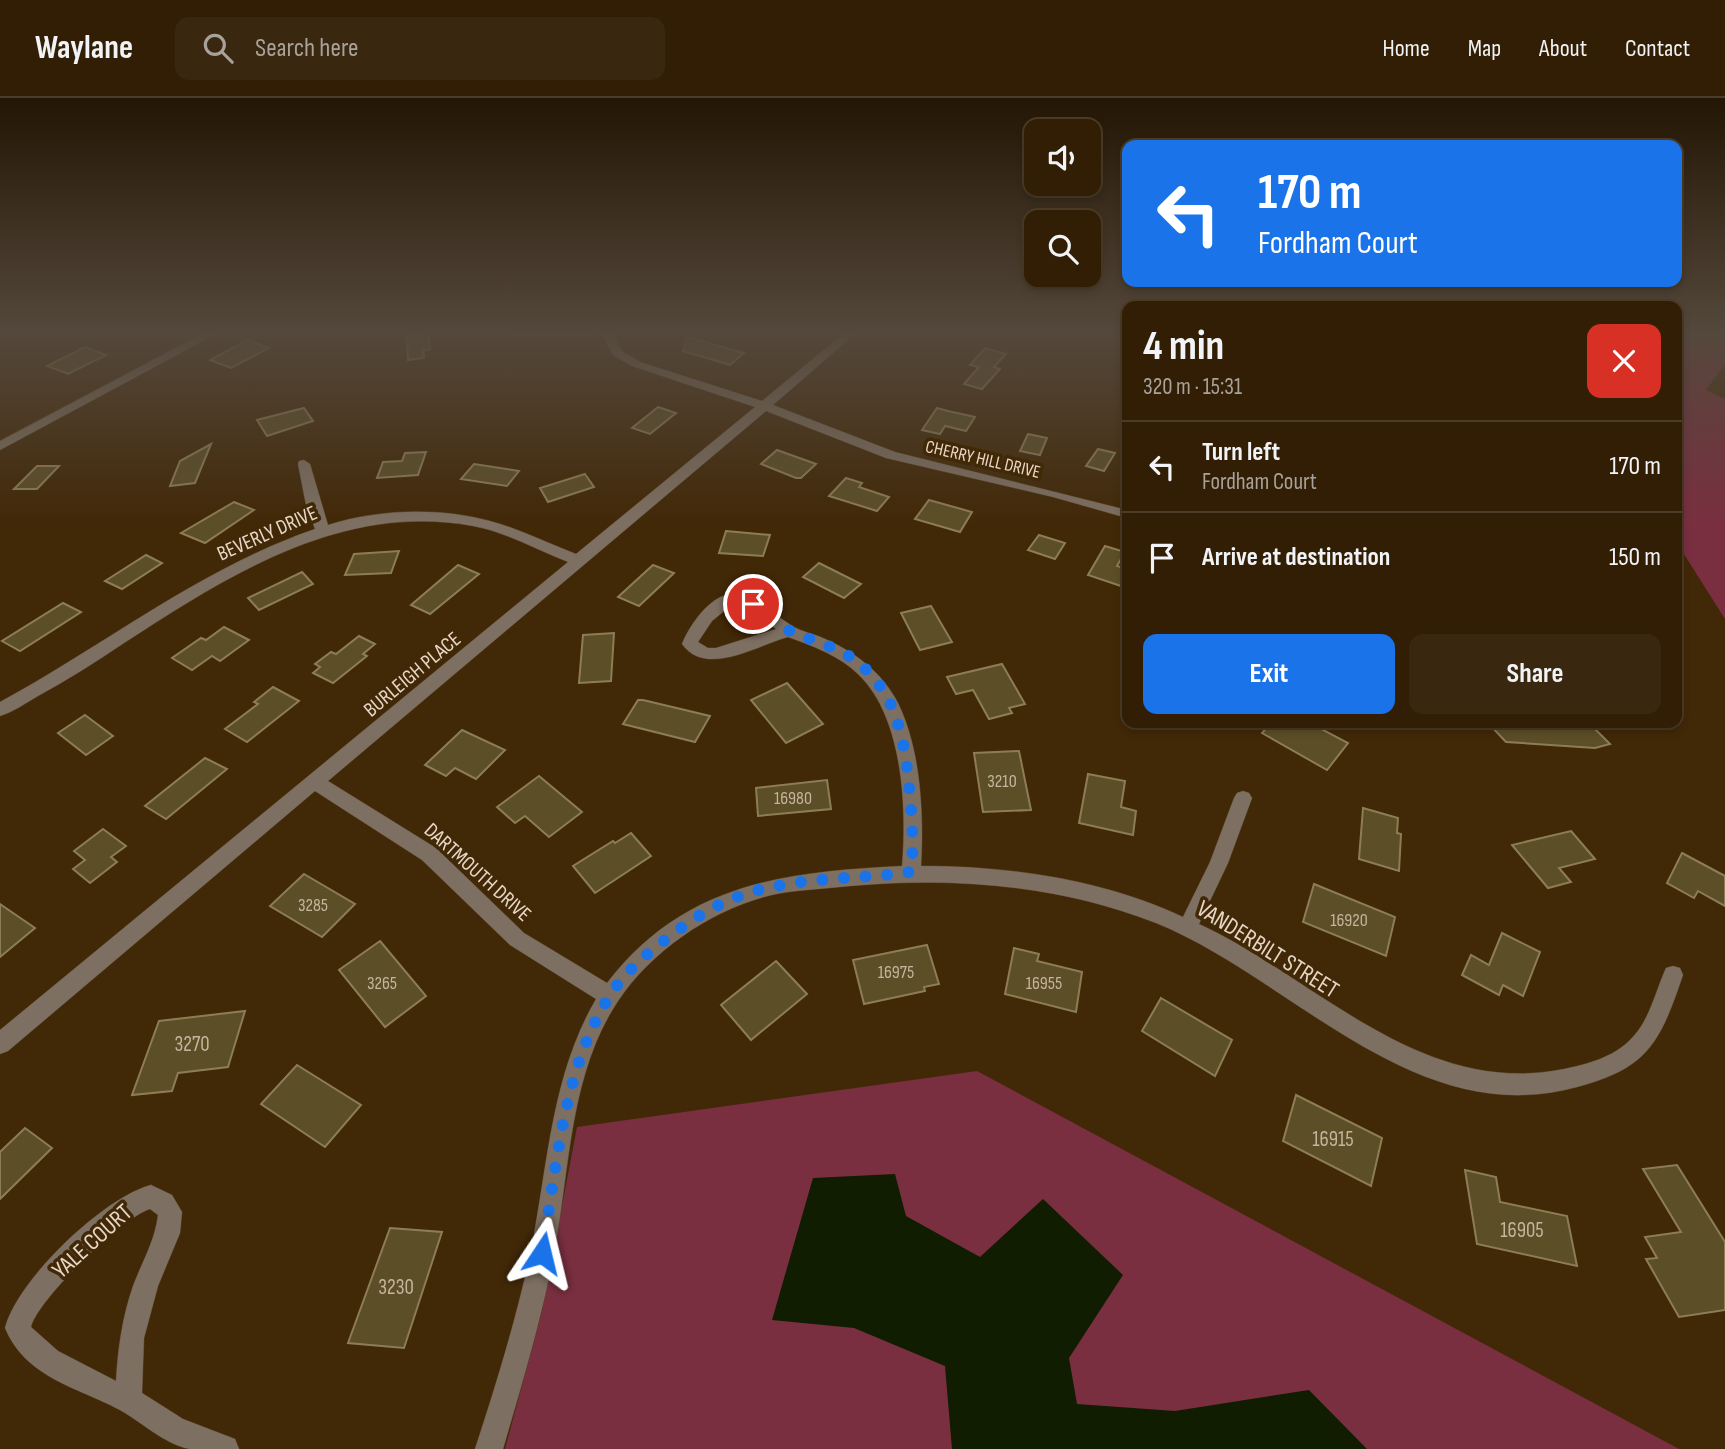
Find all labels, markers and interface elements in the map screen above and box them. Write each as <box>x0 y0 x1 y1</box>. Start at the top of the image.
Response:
search box <box>175 17 665 80</box>
text: Waylane <box>35 28 133 68</box>
icon: search <box>199 29 237 67</box>
text: Search here <box>255 33 358 64</box>
text: Home <box>1382 34 1430 63</box>
text: Map <box>1468 34 1501 63</box>
text: About <box>1539 34 1587 63</box>
text: Contact <box>1625 34 1690 63</box>
map controls <box>1024 119 1101 287</box>
button: sound <box>1024 119 1101 196</box>
text: 170 m <box>1258 164 1362 223</box>
icon: left <box>1143 168 1234 259</box>
button: search <box>1024 210 1101 287</box>
text: Fordham Court <box>1258 224 1418 263</box>
text: 4 min <box>1143 321 1224 372</box>
button: close <box>1587 324 1661 398</box>
text: 320 m · 15:31 <box>1143 373 1242 401</box>
street label: CHERRY HILL DRIVE <box>923 436 1042 483</box>
text: Turn left <box>1202 437 1280 468</box>
icon: left <box>1143 448 1181 486</box>
text: 170 m <box>1609 451 1661 482</box>
text: Fordham Court <box>1202 468 1317 496</box>
street label: BEVERLY DRIVE <box>213 500 321 567</box>
icon: arrive <box>1143 539 1181 577</box>
text: Arrive at destination <box>1202 542 1390 573</box>
text: 150 m <box>1609 542 1661 573</box>
pin <box>723 574 783 634</box>
icon: arrive <box>734 585 772 623</box>
street label: BURLEIGH PLACE <box>359 627 466 722</box>
button: Exit <box>1143 634 1395 714</box>
button: Share <box>1409 634 1661 714</box>
house number: 3210 <box>987 771 1017 792</box>
house number: 16980 <box>774 788 812 809</box>
street label: DARTMOUTH DRIVE <box>419 818 536 927</box>
street label: VANDERBILT STREET <box>1191 894 1344 1005</box>
house number: 3285 <box>298 895 328 916</box>
house number: 16920 <box>1330 910 1368 931</box>
house number: 16975 <box>878 962 914 983</box>
house number: 3265 <box>367 973 397 994</box>
house number: 16955 <box>1026 973 1062 994</box>
house number: 3270 <box>174 1032 210 1057</box>
house number: 16915 <box>1312 1127 1354 1152</box>
street label: YALE COURT <box>46 1198 138 1285</box>
position arrow <box>505 1216 579 1290</box>
house number: 16905 <box>1500 1218 1544 1243</box>
house number: 3230 <box>378 1275 414 1300</box>

